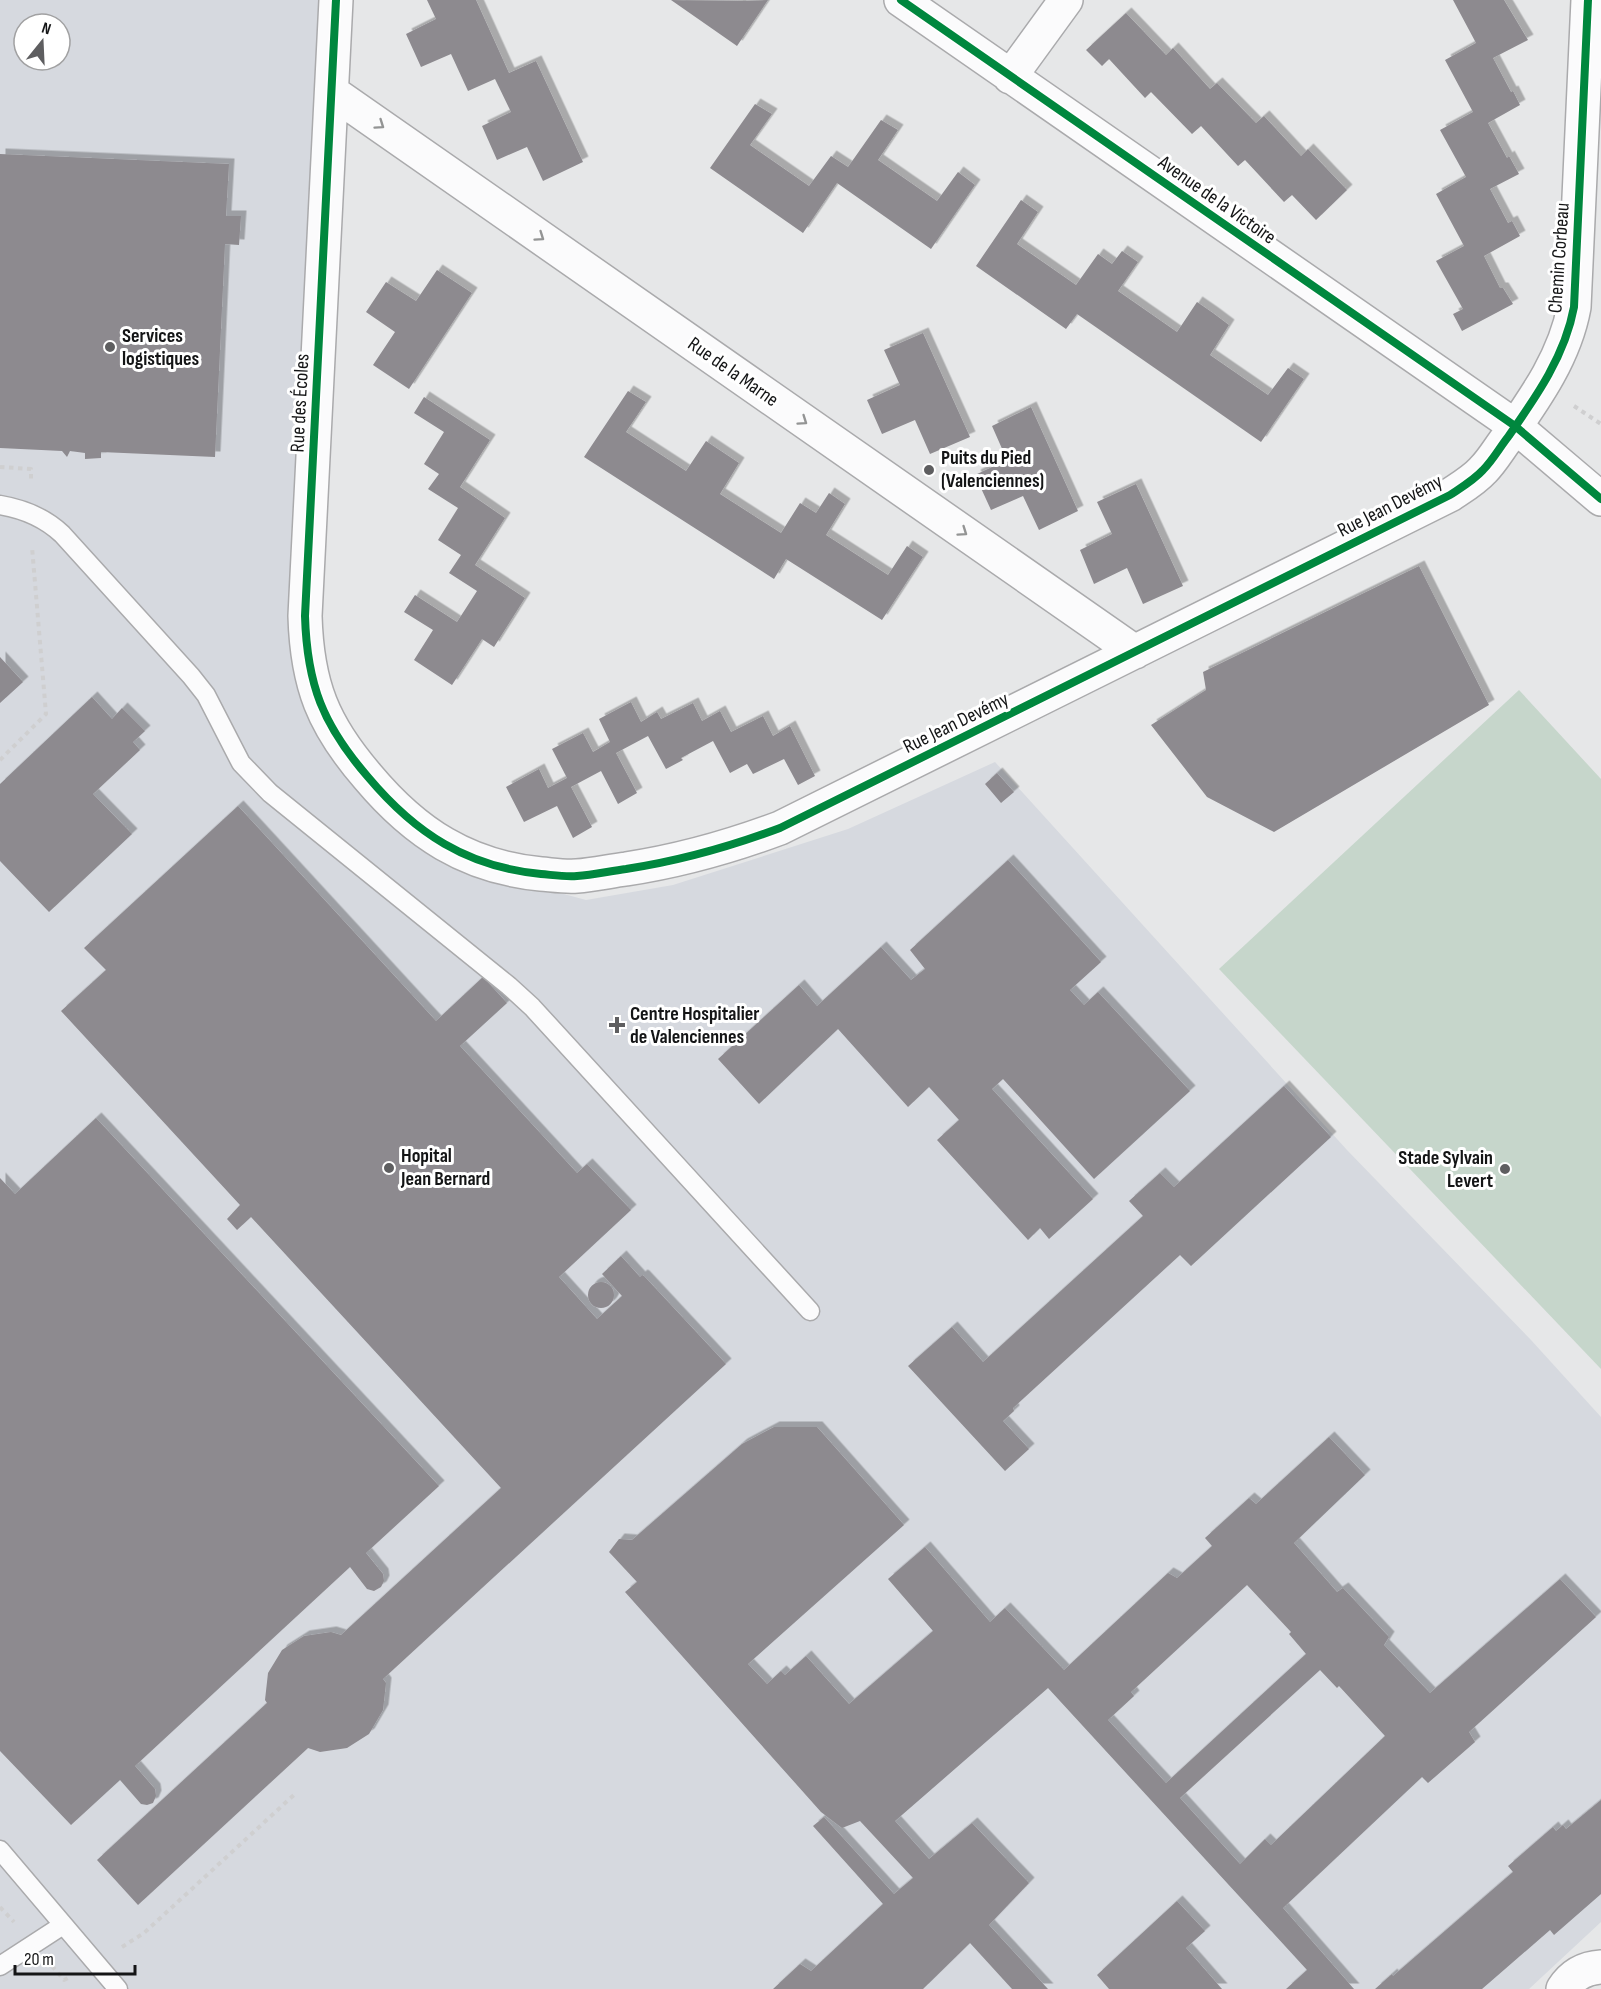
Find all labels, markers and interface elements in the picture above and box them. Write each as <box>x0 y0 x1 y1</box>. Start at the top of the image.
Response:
north arrow <box>12 12 72 72</box>
text: N <box>39 19 53 40</box>
one-way arrow <box>373 118 384 129</box>
street label: Avenue de la Victoire <box>1153 150 1281 249</box>
street label: Chemin Corbeau <box>1543 202 1575 314</box>
one-way arrow <box>533 230 544 241</box>
place label: Services logistiques <box>122 324 200 371</box>
street label: Rue de la Marne <box>683 332 783 412</box>
marker: Services logistiques <box>103 340 117 354</box>
street label: Rue des Écoles <box>285 353 315 453</box>
one-way arrow <box>796 414 807 425</box>
place label: Puits du Pied (Valenciennes) <box>941 446 1044 493</box>
marker: Puits du Pied (Valenciennes) <box>922 463 936 477</box>
street label: Rue Jean Devémy <box>1334 469 1447 543</box>
one-way arrow <box>956 525 967 536</box>
street label: Rue Jean Devémy <box>899 687 1013 759</box>
place label: Centre Hospitalier de Valenciennes <box>630 1002 760 1049</box>
marker: Centre Hospitalier de Valenciennes <box>608 1016 626 1034</box>
place label: Hopital Jean Bernard <box>400 1144 490 1191</box>
place label: Stade Sylvain Levert <box>1398 1146 1493 1193</box>
marker: Hopital Jean Bernard <box>382 1161 396 1175</box>
marker: Stade Sylvain Levert <box>1498 1162 1512 1176</box>
scale bar <box>15 1938 135 1976</box>
text: 20 m <box>24 1949 54 1970</box>

